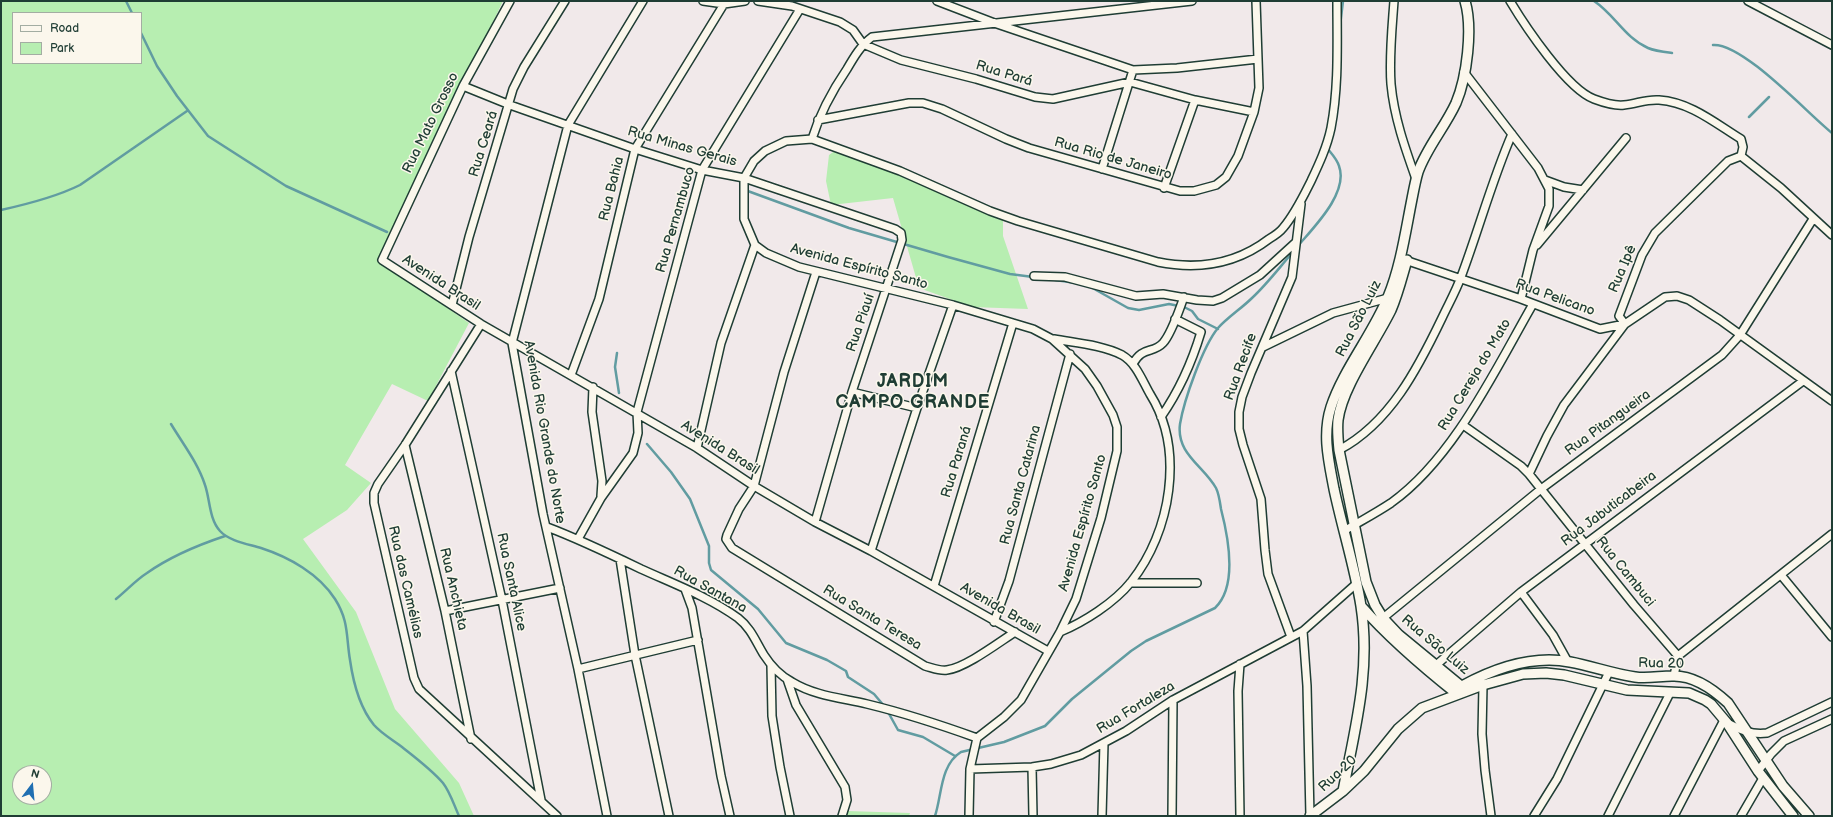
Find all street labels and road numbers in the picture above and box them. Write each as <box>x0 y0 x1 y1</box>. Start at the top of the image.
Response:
street label: Rua Pará <box>974 57 1034 91</box>
street label: Rua Mato Grosso <box>399 70 463 176</box>
street label: Rua Ceará <box>466 109 502 179</box>
street label: Rua Minas Gerais <box>625 123 739 171</box>
street label: Rua Rio de Janeiro <box>1052 134 1174 184</box>
street label: Rua Bahia <box>596 155 628 223</box>
street label: Rua Pernambuco <box>653 165 699 275</box>
street label: Avenida Espírito Santo <box>788 241 930 293</box>
street label: Rua Ipê <box>1605 243 1641 295</box>
street label: Avenida Brasil <box>399 252 483 314</box>
street label: Rua Pelicano <box>1513 276 1597 320</box>
street label: Rua São Luiz <box>1333 278 1385 360</box>
street label: Rua Piauí <box>843 292 879 354</box>
street label: Rua Cereja do Mato <box>1435 316 1515 434</box>
street label: Rua Recife <box>1221 331 1261 403</box>
street label: Avenida Rio Grande do Norte <box>520 339 568 525</box>
street label: Rua Pitangueira <box>1562 386 1654 460</box>
street label: Avenida Brasil <box>678 417 762 479</box>
street label: Rua Santa Catarina <box>997 423 1045 547</box>
street label: Rua Paraná <box>938 424 976 500</box>
street label: Avenida Espírito Santo <box>1055 453 1111 593</box>
street label: Rua Jabuticabeira <box>1558 468 1660 550</box>
street label: Rua das Camélias <box>384 524 426 640</box>
street label: Rua Santa Alice <box>492 531 530 633</box>
street label: Rua Cambuci <box>1592 534 1658 610</box>
street label: Rua Anchieta <box>435 546 471 632</box>
street label: Rua Santana <box>670 563 750 617</box>
street label: Avenida Brasil <box>957 579 1043 639</box>
street label: Rua Santa Teresa <box>819 582 925 654</box>
street label: Rua São Luiz <box>1398 612 1472 678</box>
street label: Rua 20 <box>1638 655 1684 673</box>
street label: Rua Fortaleza <box>1094 678 1178 738</box>
street label: Rua 20 <box>1315 752 1361 796</box>

